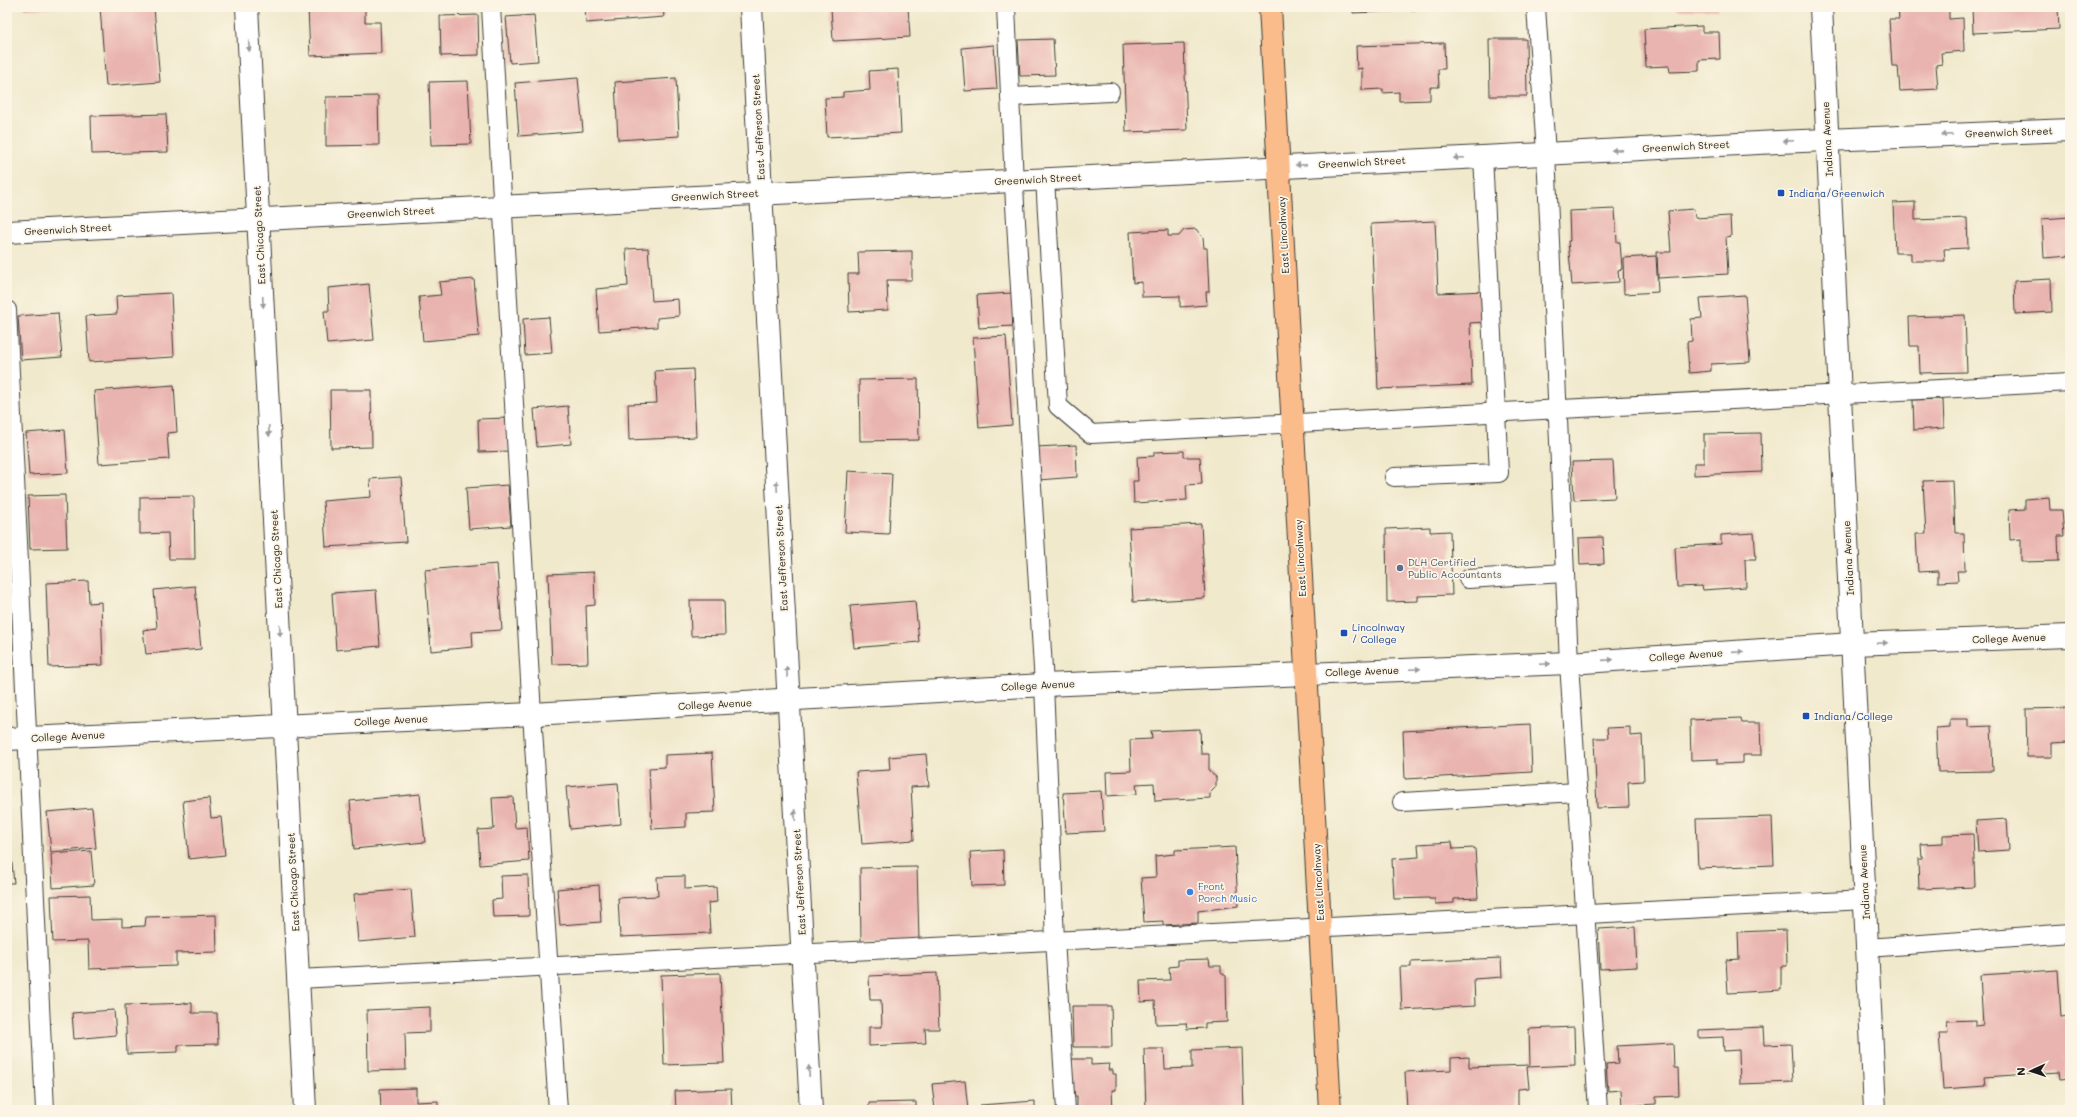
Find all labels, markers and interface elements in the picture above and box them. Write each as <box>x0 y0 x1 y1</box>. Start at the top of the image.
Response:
one-way arrow <box>246 40 252 53</box>
street label: East Jefferson Street <box>748 73 768 181</box>
street label: Indiana Avenue <box>1818 101 1836 177</box>
street label: Greenwich Street <box>1965 123 2053 141</box>
one-way arrow <box>1941 131 1953 138</box>
street label: Greenwich Street <box>1642 137 1730 155</box>
one-way arrow <box>1782 138 1794 145</box>
one-way arrow <box>1611 146 1623 153</box>
street label: Greenwich Street <box>1318 153 1406 171</box>
one-way arrow <box>1453 154 1465 161</box>
one-way arrow <box>1295 162 1307 169</box>
street label: Greenwich Street <box>994 170 1082 188</box>
street label: East Chicago Street <box>249 185 269 285</box>
street label: Greenwich Street <box>671 186 759 204</box>
place label: Indiana/Greenwich <box>1789 186 1885 200</box>
marker: Indiana/Greenwich <box>1776 188 1786 198</box>
street label: East Lincolnway <box>1274 196 1292 274</box>
street label: Greenwich Street <box>347 203 435 221</box>
street label: Greenwich Street <box>24 220 112 238</box>
one-way arrow <box>259 296 266 308</box>
one-way arrow <box>266 425 273 437</box>
one-way arrow <box>774 479 780 492</box>
street label: East Jefferson Street <box>771 504 791 612</box>
street label: East Chicago Street <box>266 509 286 609</box>
street label: East Lincolnway <box>1291 519 1309 597</box>
street label: Indiana Avenue <box>1839 520 1857 596</box>
place label: DLH Certified Public Accountants <box>1408 555 1502 581</box>
marker: DLH Certified Public Accountants <box>1395 563 1405 573</box>
place label: Lincolnway / College <box>1352 620 1405 646</box>
one-way arrow <box>277 625 283 638</box>
marker: Lincolnway / College <box>1339 628 1349 638</box>
street label: College Avenue <box>1972 630 2046 646</box>
one-way arrow <box>1876 639 1888 646</box>
street label: College Avenue <box>1649 645 1723 665</box>
one-way arrow <box>1732 648 1744 655</box>
one-way arrow <box>1602 657 1614 664</box>
one-way arrow <box>1539 661 1552 667</box>
street label: College Avenue <box>1325 663 1399 679</box>
one-way arrow <box>1409 665 1421 672</box>
one-way arrow <box>784 666 791 678</box>
street label: College Avenue <box>1001 676 1075 694</box>
street label: College Avenue <box>678 695 752 713</box>
place label: Indiana/College <box>1814 709 1893 723</box>
street label: College Avenue <box>354 711 428 729</box>
marker: Indiana/College <box>1801 711 1811 721</box>
street label: College Avenue <box>31 727 105 745</box>
one-way arrow <box>792 808 798 821</box>
street label: East Jefferson Street <box>789 828 809 936</box>
street label: East Chicago Street <box>283 832 303 932</box>
street label: East Lincolnway <box>1309 843 1327 921</box>
street label: Indiana Avenue <box>1855 844 1873 920</box>
place label: Front Porch Music <box>1198 879 1257 905</box>
marker: Front Porch Music <box>1185 887 1195 897</box>
north arrow <box>2011 1051 2051 1091</box>
one-way arrow <box>805 1065 812 1077</box>
text: N <box>2013 1067 2028 1076</box>

